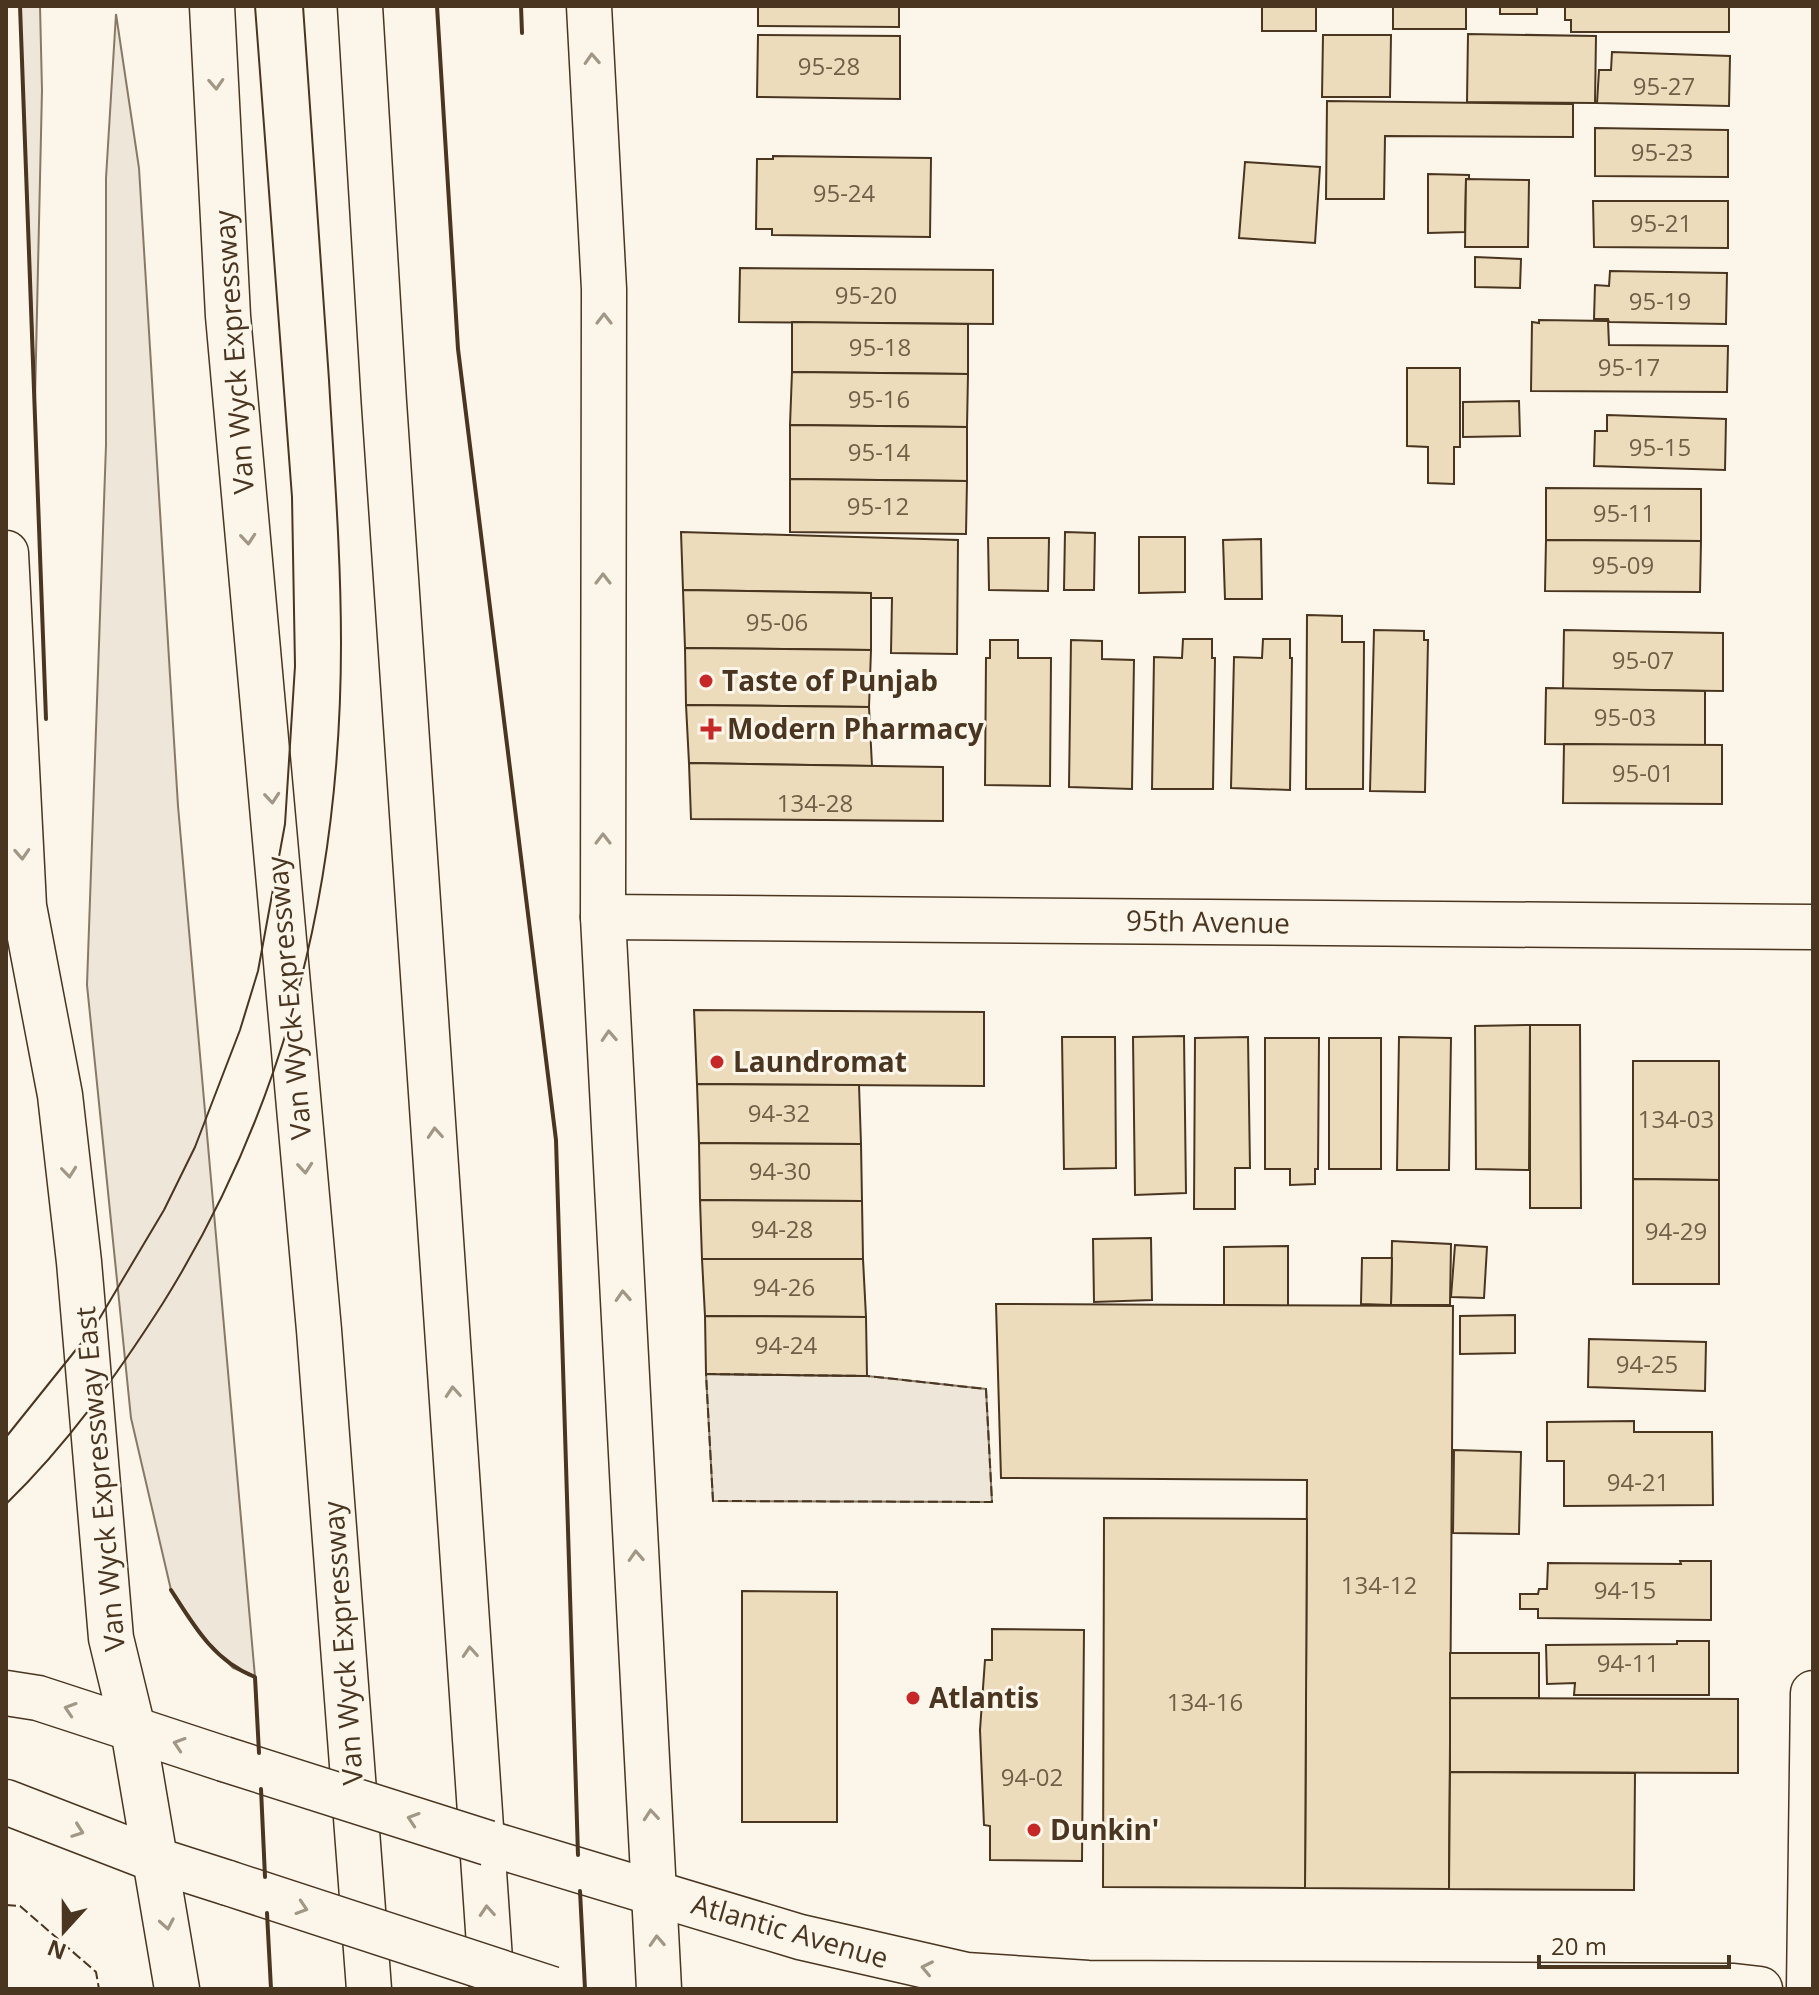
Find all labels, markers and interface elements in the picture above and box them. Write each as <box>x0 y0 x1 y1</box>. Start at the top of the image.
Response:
house number: 95-28 <box>798 49 860 82</box>
one-way arrow <box>584 52 601 65</box>
house number: 95-27 <box>1633 69 1695 102</box>
one-way arrow <box>207 78 224 91</box>
house number: 95-23 <box>1631 135 1693 168</box>
house number: 95-24 <box>813 176 876 209</box>
house number: 95-21 <box>1630 206 1692 239</box>
street label: Van Wyck Expressway <box>204 208 262 495</box>
house number: 95-20 <box>835 278 897 311</box>
house number: 95-19 <box>1629 284 1691 317</box>
one-way arrow <box>595 312 613 325</box>
house number: 95-18 <box>849 330 911 363</box>
house number: 95-17 <box>1598 350 1660 383</box>
house number: 95-16 <box>848 382 910 415</box>
house number: 95-15 <box>1629 430 1691 463</box>
house number: 95-14 <box>848 435 911 468</box>
house number: 95-12 <box>847 489 909 522</box>
house number: 95-11 <box>1593 496 1655 529</box>
one-way arrow <box>240 533 257 546</box>
house number: 95-09 <box>1592 548 1654 581</box>
one-way arrow <box>595 572 612 585</box>
house number: 95-06 <box>746 605 808 638</box>
house number: 95-07 <box>1612 643 1674 676</box>
place label: Taste of Punjab <box>722 661 938 699</box>
marker: Taste of Punjab <box>697 672 715 690</box>
house number: 95-03 <box>1594 700 1656 733</box>
place label: Modern Pharmacy <box>727 709 984 747</box>
marker: Modern Pharmacy <box>702 720 720 738</box>
house number: 95-01 <box>1612 756 1674 789</box>
house number: 134-28 <box>777 786 853 819</box>
one-way arrow <box>263 792 280 805</box>
one-way arrow <box>594 832 612 845</box>
one-way arrow <box>13 848 30 861</box>
street label: Van Wyck Expressway <box>257 854 319 1141</box>
street label: 95th Avenue <box>1126 901 1290 941</box>
one-way arrow <box>601 1029 618 1042</box>
place label: Laundromat <box>733 1042 907 1080</box>
marker: Laundromat <box>708 1053 726 1071</box>
house number: 94-32 <box>748 1096 810 1129</box>
house number: 134-03 <box>1638 1102 1714 1135</box>
one-way arrow <box>427 1126 444 1139</box>
house number: 94-30 <box>749 1154 811 1187</box>
one-way arrow <box>296 1162 313 1175</box>
one-way arrow <box>61 1166 78 1179</box>
house number: 94-28 <box>751 1212 813 1245</box>
house number: 94-29 <box>1645 1214 1707 1247</box>
house number: 94-26 <box>753 1270 815 1303</box>
one-way arrow <box>614 1289 631 1302</box>
street label: Van Wyck Expressway East <box>65 1305 133 1653</box>
house number: 94-24 <box>755 1328 818 1361</box>
house number: 94-25 <box>1616 1347 1678 1380</box>
one-way arrow <box>445 1385 462 1398</box>
house number: 94-21 <box>1607 1465 1669 1498</box>
street label: Van Wyck Expressway <box>313 1499 371 1786</box>
one-way arrow <box>628 1549 645 1562</box>
house number: 134-12 <box>1341 1568 1417 1601</box>
house number: 94-15 <box>1594 1573 1656 1606</box>
one-way arrow <box>462 1645 479 1658</box>
house number: 94-11 <box>1597 1646 1659 1679</box>
place label: Atlantis <box>929 1678 1039 1716</box>
house number: 134-16 <box>1167 1685 1243 1718</box>
marker: Atlantis <box>904 1689 922 1707</box>
one-way arrow <box>64 1702 77 1718</box>
one-way arrow <box>172 1737 186 1753</box>
house number: 94-02 <box>1001 1760 1063 1793</box>
one-way arrow <box>642 1808 659 1821</box>
place label: Dunkin' <box>1050 1810 1159 1848</box>
one-way arrow <box>407 1812 421 1828</box>
one-way arrow <box>71 1821 85 1838</box>
marker: Dunkin' <box>1025 1821 1043 1839</box>
street label: Atlantic Avenue <box>688 1884 893 1976</box>
north arrow <box>24 1891 104 1971</box>
one-way arrow <box>294 1898 308 1914</box>
one-way arrow <box>479 1904 496 1917</box>
one-way arrow <box>158 1918 175 1931</box>
scale bar <box>1539 1919 1729 1969</box>
text: 20 m <box>1551 1929 1607 1962</box>
text: N <box>43 1933 70 1968</box>
one-way arrow <box>648 1934 665 1947</box>
one-way arrow <box>920 1960 934 1977</box>

